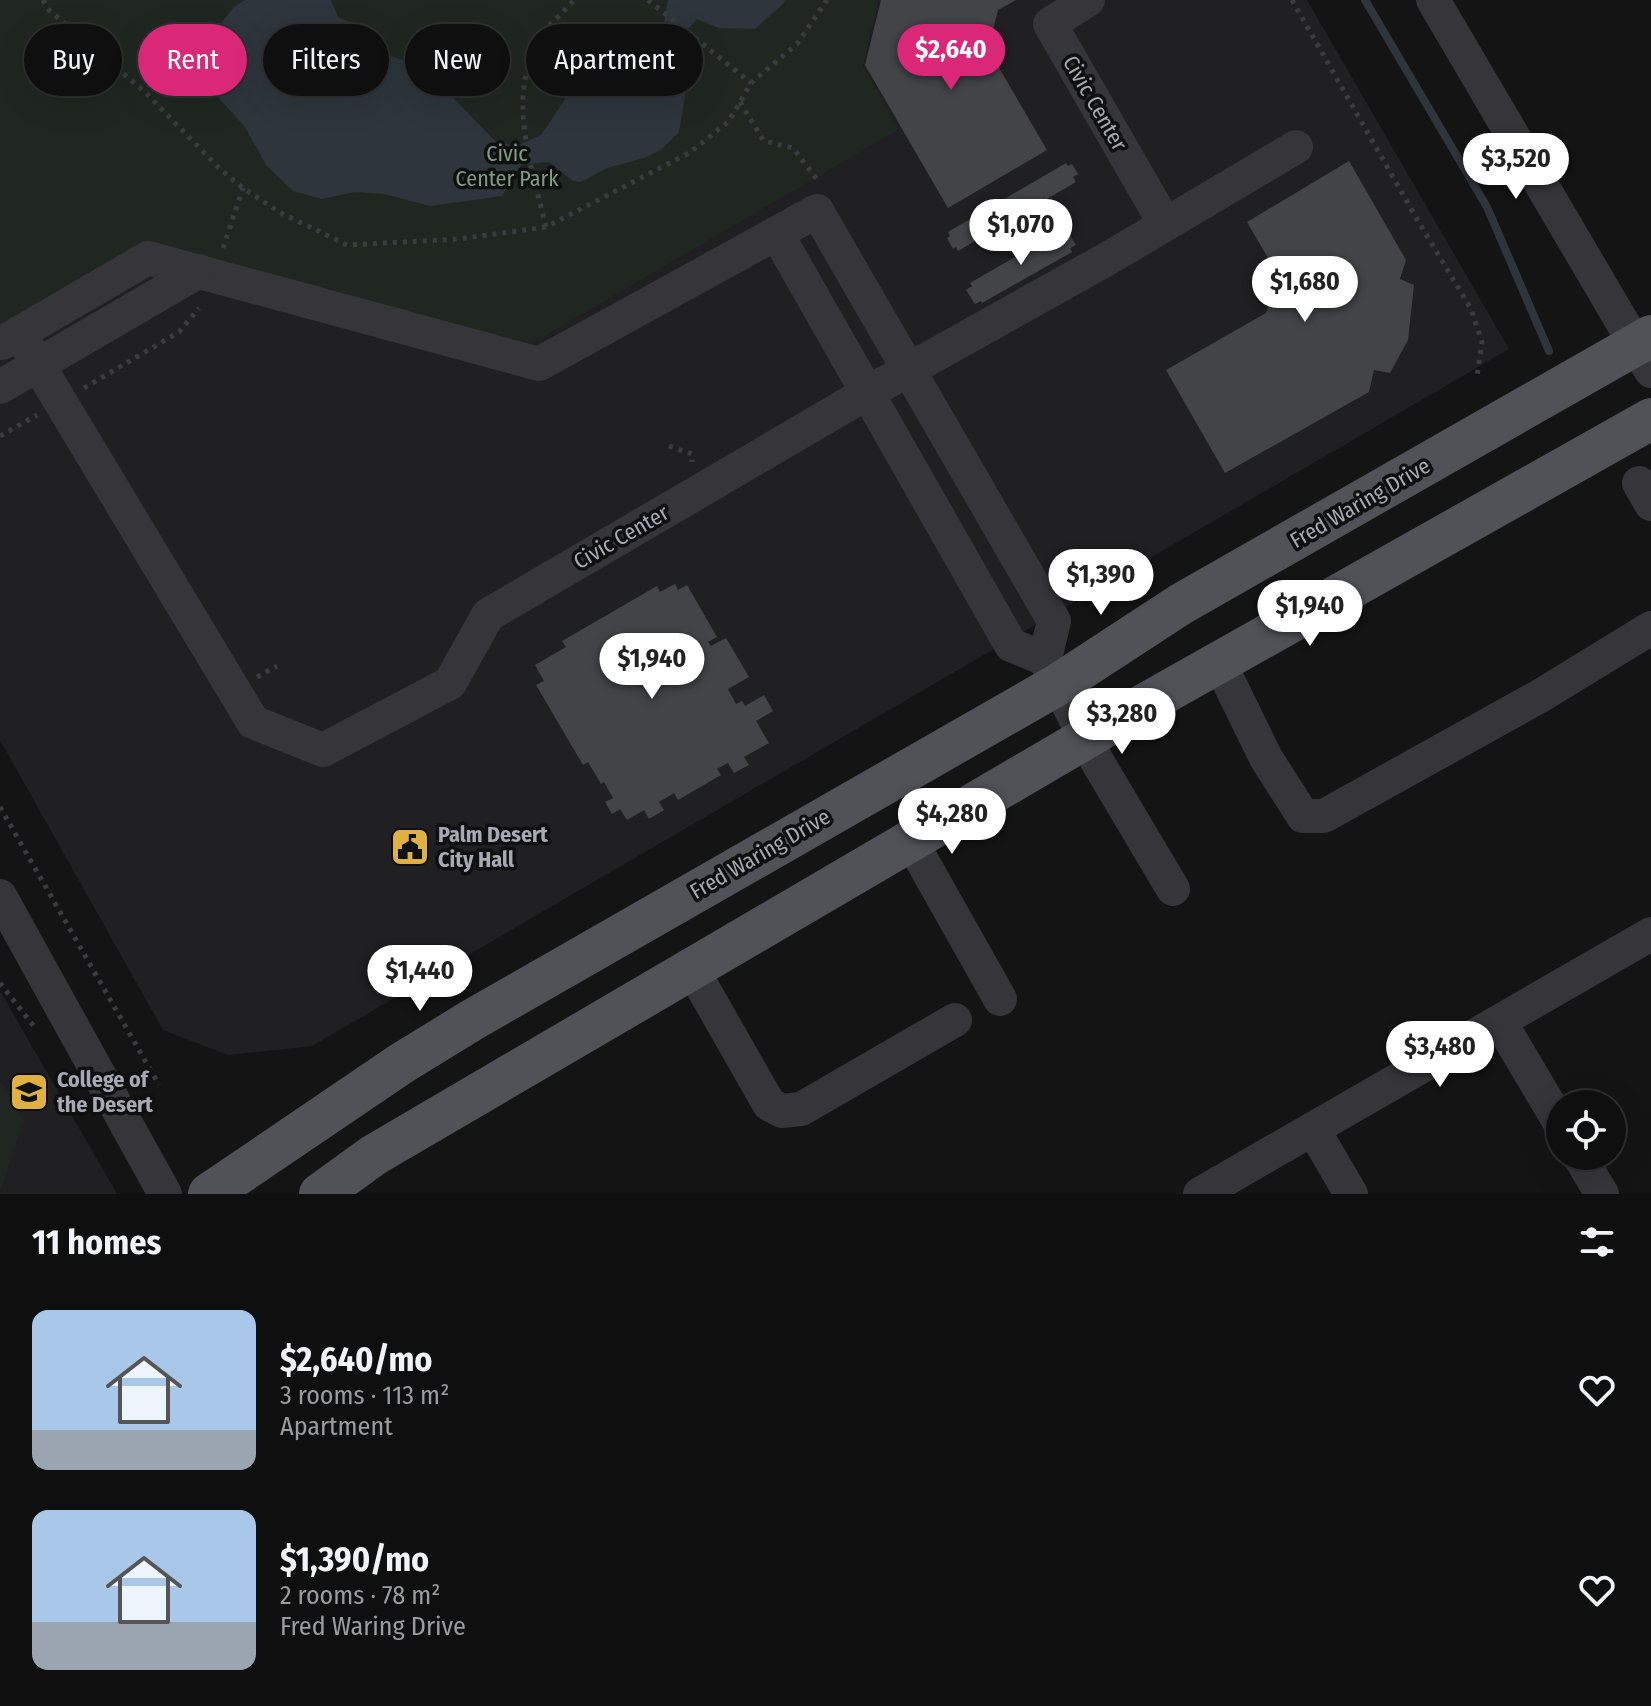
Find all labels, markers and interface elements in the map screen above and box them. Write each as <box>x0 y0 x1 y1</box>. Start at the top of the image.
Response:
chip: Buy <box>24 24 122 96</box>
chip: Rent <box>138 24 247 96</box>
chip: Filters <box>263 24 389 96</box>
chip: New <box>405 24 510 96</box>
chip: Apartment <box>526 24 703 96</box>
pin: $2,640 <box>886 24 1016 92</box>
text: $2,640 <box>915 34 987 65</box>
street label: Civic Center <box>1057 51 1133 156</box>
pin: $3,520 <box>1451 133 1581 201</box>
park label: Civic Center Park <box>456 140 559 192</box>
text: $3,520 <box>1481 143 1551 174</box>
pin: $1,070 <box>956 199 1086 267</box>
text: $1,070 <box>987 209 1055 240</box>
pin: $1,680 <box>1240 256 1370 324</box>
text: $1,680 <box>1270 266 1340 297</box>
street label: Fred Waring Drive <box>1285 452 1435 554</box>
street label: Civic Center <box>569 499 674 575</box>
pin: $1,390 <box>1036 549 1166 617</box>
text: $1,390 <box>1066 559 1136 590</box>
pin: $1,940 <box>1245 580 1375 648</box>
text: $1,940 <box>1275 590 1345 621</box>
pin: $1,940 <box>587 633 717 701</box>
text: $1,940 <box>617 643 687 674</box>
pin: $3,280 <box>1057 688 1187 756</box>
text: $3,280 <box>1086 698 1158 729</box>
pin: $4,280 <box>887 788 1017 856</box>
text: $4,280 <box>916 798 988 829</box>
street label: Fred Waring Drive <box>685 803 835 905</box>
place label: Palm Desert City Hall <box>438 821 548 873</box>
public building icon: Palm Desert City Hall <box>389 826 431 868</box>
pin: $1,440 <box>355 945 485 1013</box>
text: $1,440 <box>385 955 455 986</box>
pin: $3,480 <box>1375 1021 1505 1089</box>
text: $3,480 <box>1404 1031 1476 1062</box>
place label: College of the Desert <box>57 1066 153 1118</box>
school or university icon: College of the Desert <box>8 1071 50 1113</box>
map controls <box>1546 1090 1626 1170</box>
button: locate <box>1546 1090 1626 1170</box>
icon: filters <box>1575 1220 1619 1264</box>
text: 11 homes <box>32 1222 161 1263</box>
text: $2,640/mo <box>280 1339 433 1380</box>
icon: home <box>96 1342 192 1438</box>
icon: heart <box>1575 1368 1619 1412</box>
text: 3 rooms · 113 m² <box>280 1380 449 1411</box>
text: Apartment <box>280 1411 393 1442</box>
text: $1,390/mo <box>280 1539 429 1580</box>
icon: home <box>96 1542 192 1638</box>
icon: heart <box>1575 1568 1619 1612</box>
text: 2 rooms · 78 m² <box>280 1580 441 1611</box>
text: Fred Waring Drive <box>280 1611 466 1642</box>

